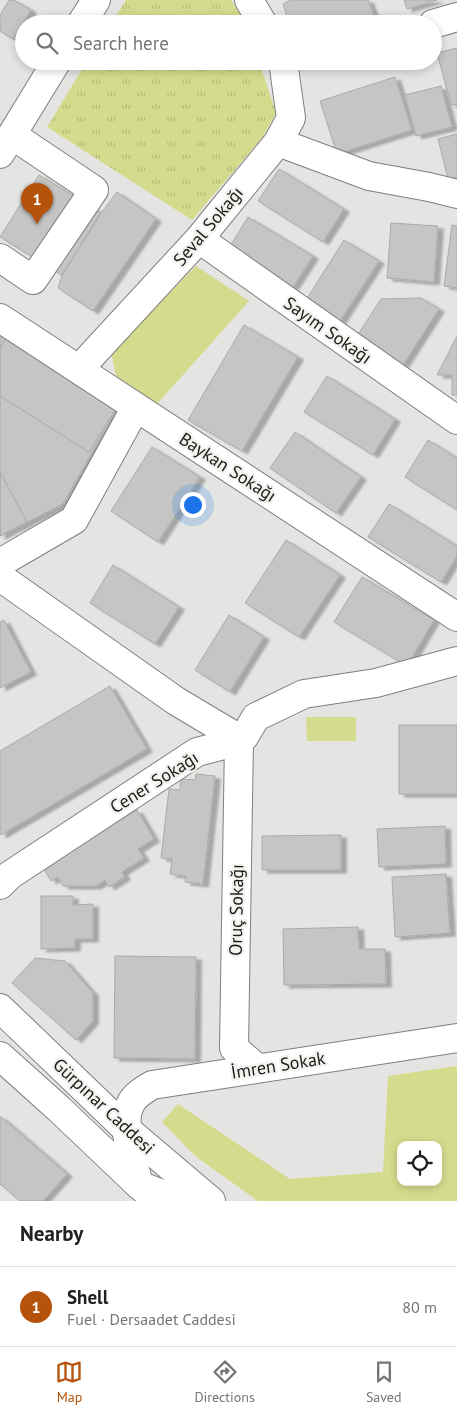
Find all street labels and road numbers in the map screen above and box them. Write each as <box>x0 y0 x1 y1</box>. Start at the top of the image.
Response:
street label: Seval Sokağı <box>168 181 248 271</box>
street label: Sayım Sokağı <box>279 291 377 369</box>
street label: Baykan Sokağı <box>175 427 281 507</box>
street label: Cener Sokağı <box>106 746 202 818</box>
street label: Oruç Sokağı <box>224 864 248 956</box>
street label: İmren Sokak <box>229 1046 327 1084</box>
street label: Gürpınar Caddesi <box>48 1053 160 1159</box>

